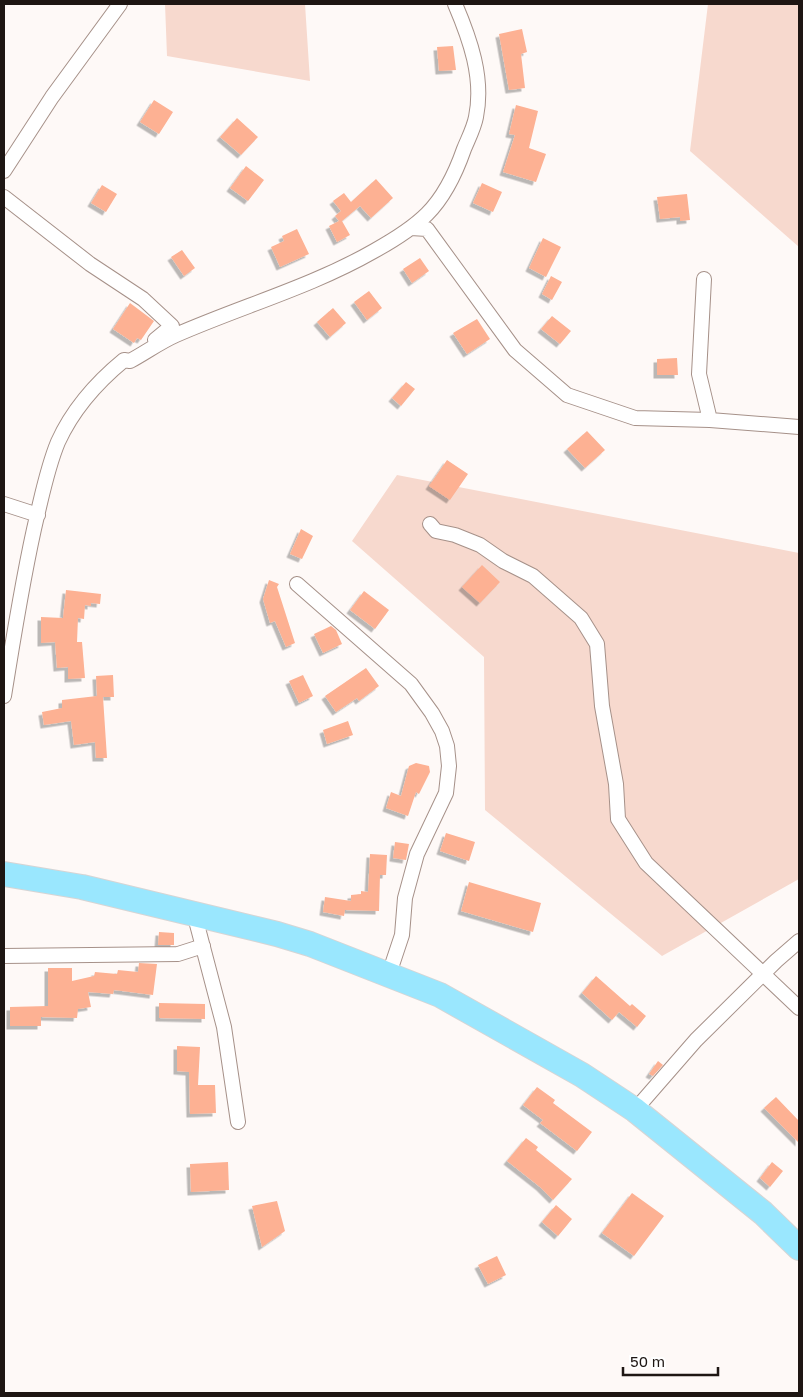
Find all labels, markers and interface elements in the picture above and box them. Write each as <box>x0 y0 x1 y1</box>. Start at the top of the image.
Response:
scale bar <box>623 1344 718 1376</box>
text: 50 m <box>630 1352 665 1370</box>

